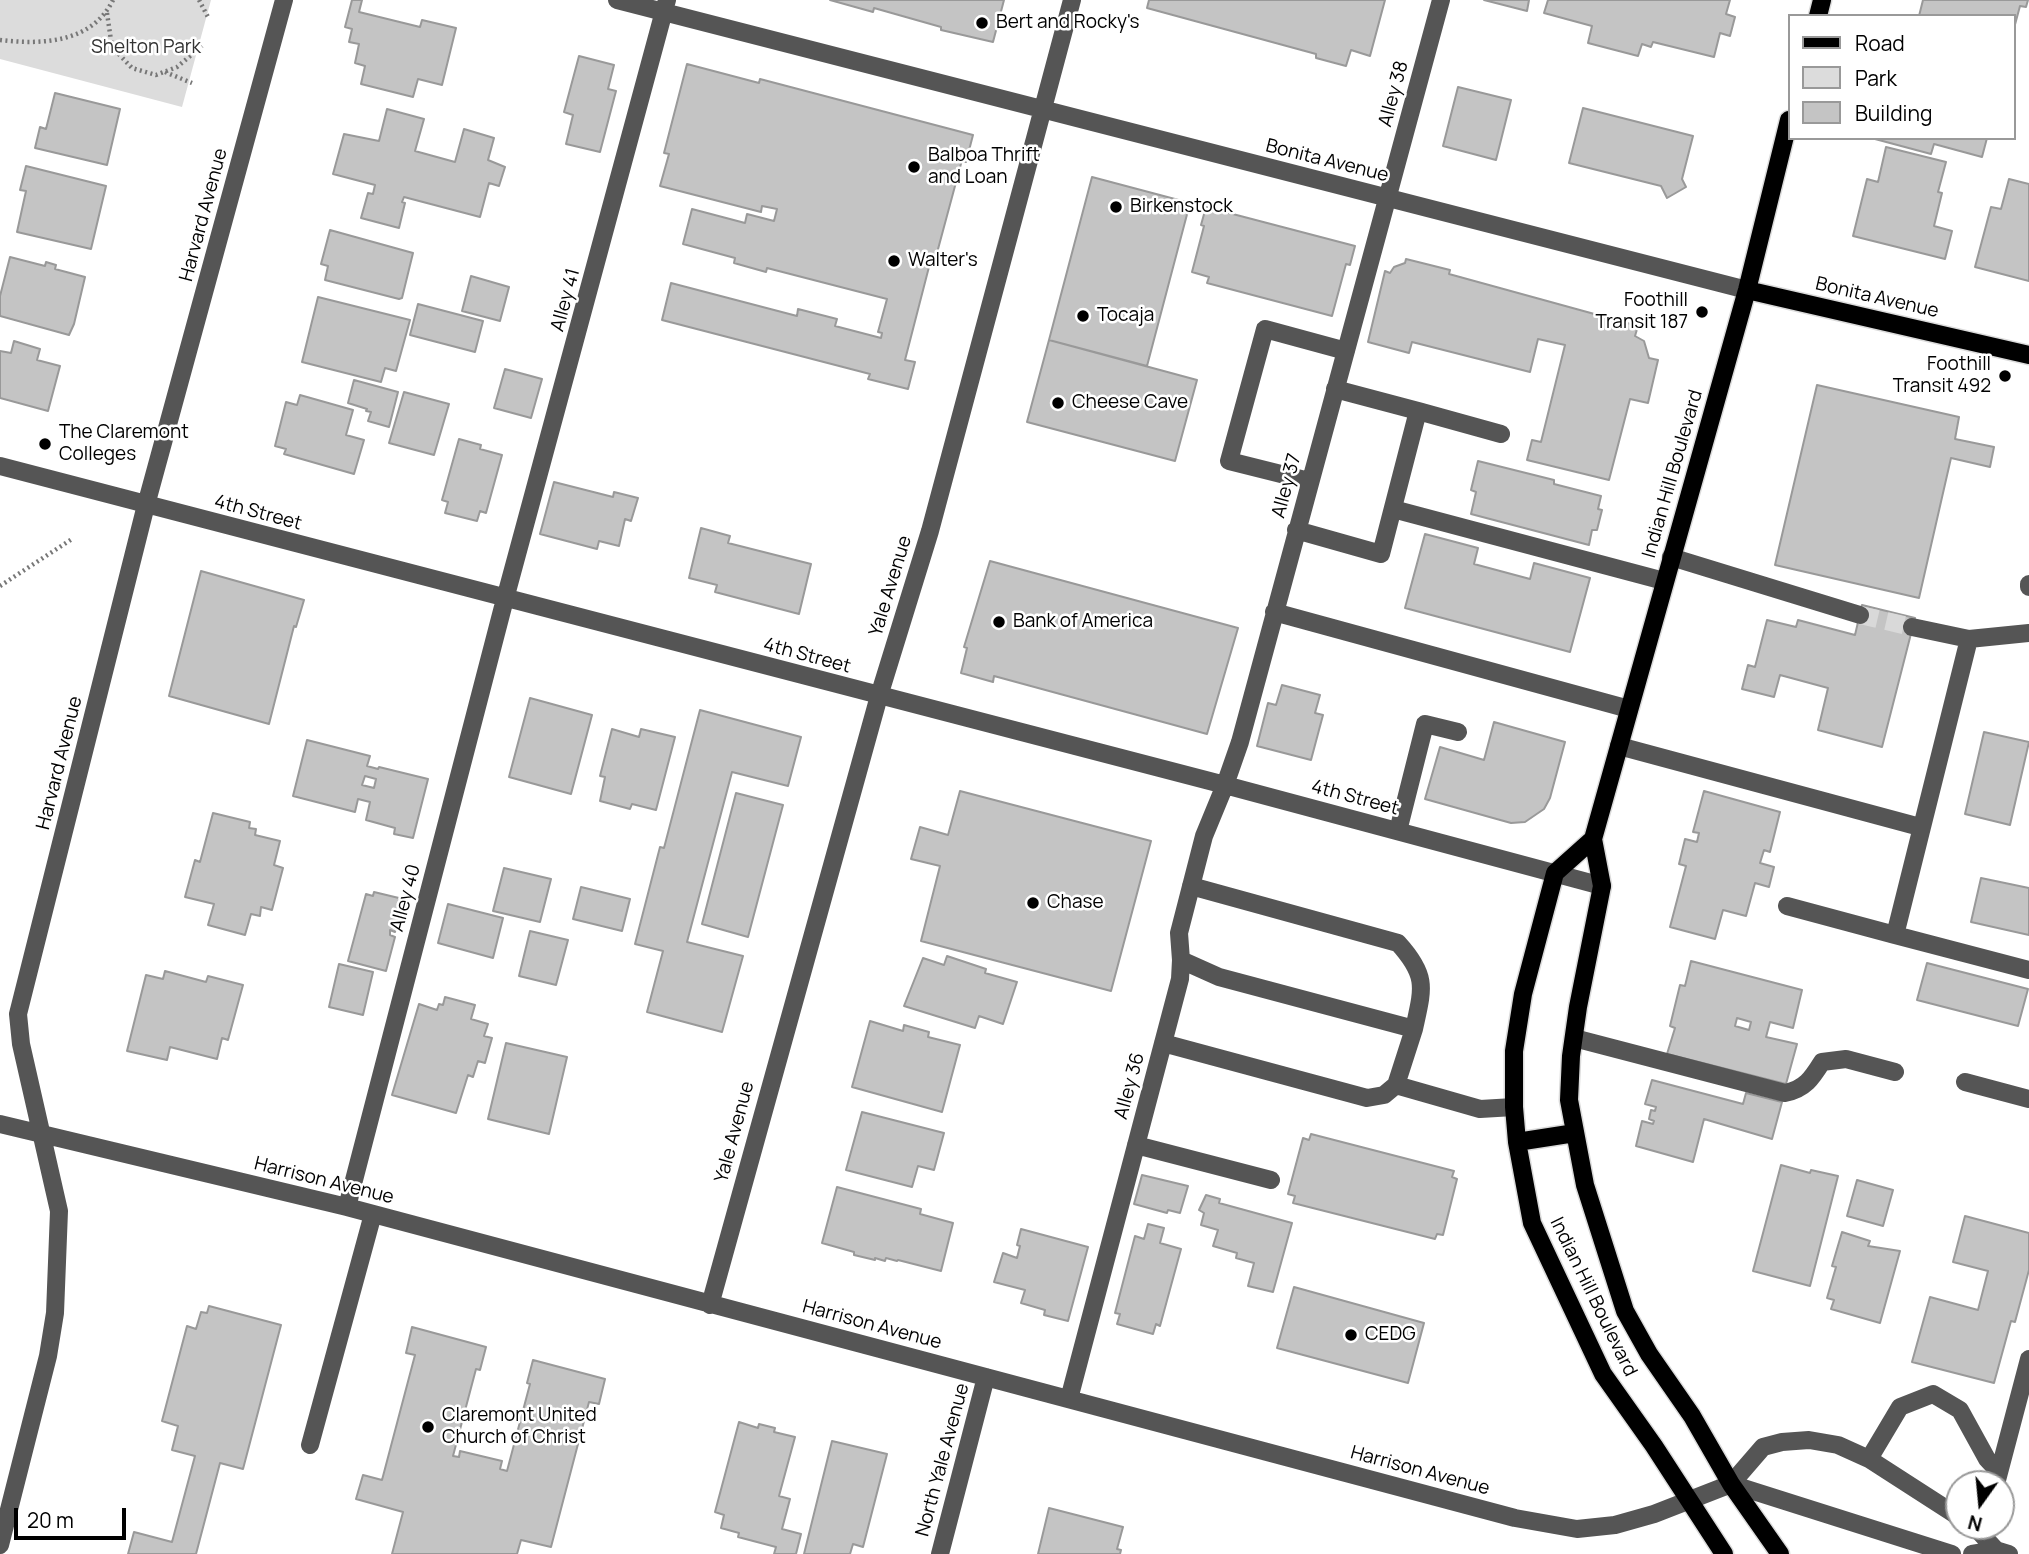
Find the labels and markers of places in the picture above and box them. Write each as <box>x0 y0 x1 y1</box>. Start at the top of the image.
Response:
place label: Bert and Rocky's <box>996 12 1140 34</box>
marker: Bert and Rocky's <box>974 15 990 31</box>
place label: Balboa Thrift and Loan <box>928 145 1040 189</box>
marker: Balboa Thrift and Loan <box>906 159 922 175</box>
place label: Birkenstock <box>1130 196 1233 218</box>
marker: Birkenstock <box>1108 199 1124 215</box>
place label: Walter's <box>908 250 978 272</box>
marker: Walter's <box>886 253 902 269</box>
place label: Foothill Transit 187 <box>1596 290 1688 334</box>
marker: Foothill Transit 187 <box>1694 304 1710 320</box>
place label: Tocaja <box>1097 305 1154 327</box>
marker: Tocaja <box>1075 308 1091 324</box>
place label: Foothill Transit 492 <box>1893 354 1991 398</box>
marker: Foothill Transit 492 <box>1997 368 2013 384</box>
place label: Cheese Cave <box>1072 392 1188 414</box>
marker: Cheese Cave <box>1050 395 1066 411</box>
place label: The Claremont Colleges <box>59 422 189 466</box>
marker: The Claremont Colleges <box>37 436 53 452</box>
place label: Bank of America <box>1013 611 1153 633</box>
marker: Bank of America <box>991 614 1007 630</box>
place label: Chase <box>1047 892 1104 914</box>
marker: Chase <box>1025 895 1041 911</box>
place label: CEDG <box>1365 1324 1416 1346</box>
marker: CEDG <box>1343 1327 1359 1343</box>
place label: Claremont United Church of Christ <box>442 1405 597 1449</box>
marker: Claremont United Church of Christ <box>420 1419 436 1435</box>

